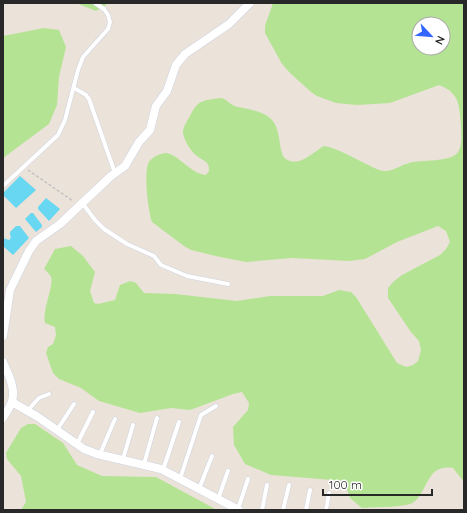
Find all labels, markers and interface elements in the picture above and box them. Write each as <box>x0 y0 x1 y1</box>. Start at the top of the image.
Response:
north arrow <box>411 16 451 56</box>
text: N <box>432 34 448 47</box>
scale bar <box>323 471 432 497</box>
text: 100 m <box>329 477 362 492</box>

